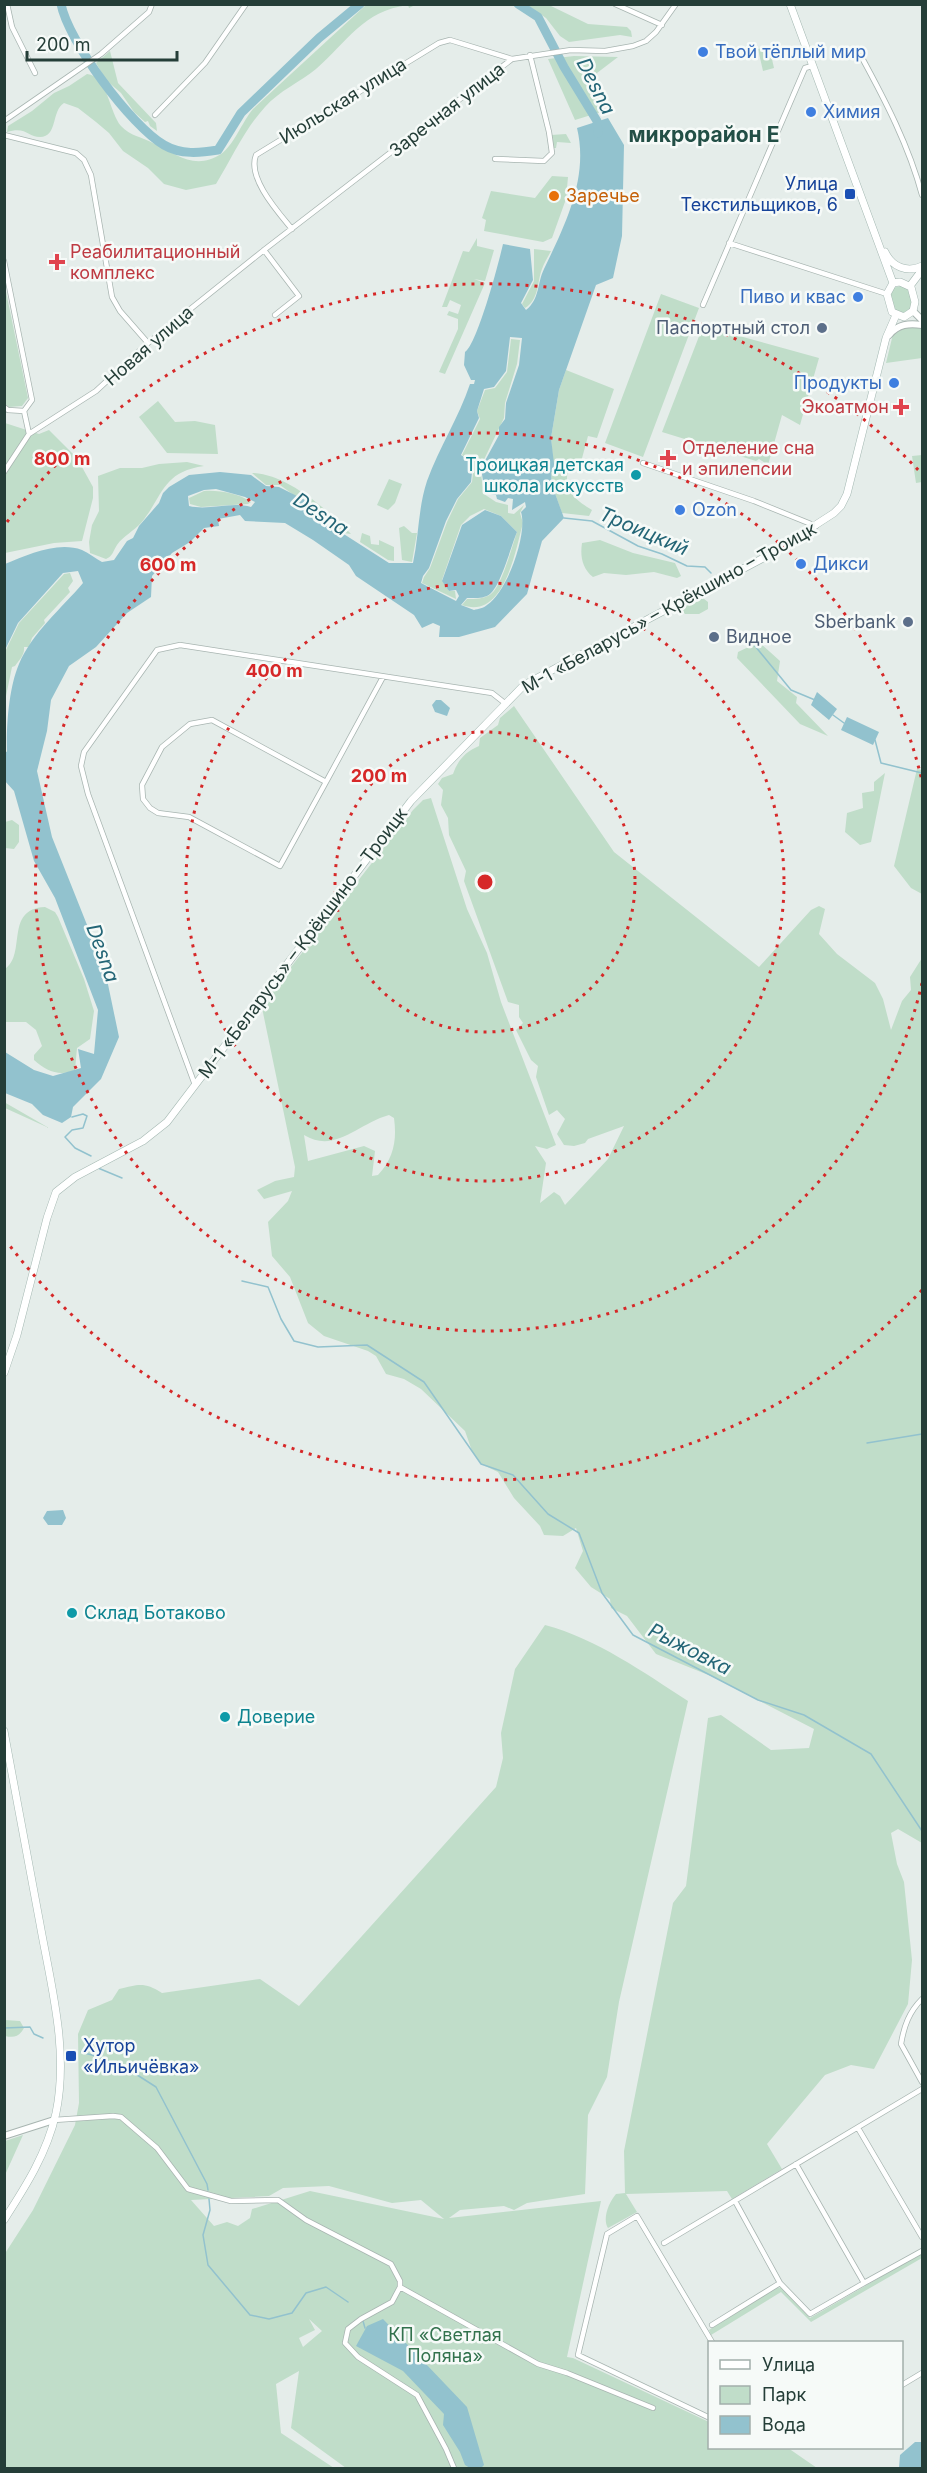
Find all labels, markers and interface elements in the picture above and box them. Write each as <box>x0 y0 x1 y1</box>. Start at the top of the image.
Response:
scale bar <box>27 24 177 62</box>
text: 200 m <box>36 34 91 55</box>
place label: Твой тёплый мир <box>715 41 866 62</box>
marker: Твой тёплый мир <box>696 45 710 59</box>
street label: Июльская улица <box>275 53 410 148</box>
water label: Desna <box>572 54 620 118</box>
street label: Заречная улица <box>385 58 508 161</box>
place label: Химия <box>823 101 880 122</box>
marker: Химия <box>804 105 818 119</box>
district label: микрорайон Е <box>629 122 779 147</box>
place label: Улица Текстильщиков, 6 <box>681 173 838 215</box>
place label: Заречье <box>566 185 640 206</box>
marker: Улица Текстильщиков, 6 <box>843 187 857 201</box>
marker: Заречье <box>547 189 561 203</box>
place label: Реабилитационный комплекс <box>70 241 240 283</box>
marker: Реабилитационный комплекс <box>48 253 66 271</box>
place label: Пиво и квас <box>740 286 846 307</box>
marker: Пиво и квас <box>851 290 865 304</box>
street label: Новая улица <box>100 301 197 390</box>
place label: Паспортный стол <box>656 317 810 338</box>
marker: Паспортный стол <box>815 321 829 335</box>
place label: Продукты <box>794 372 882 393</box>
marker: Продукты <box>887 376 901 390</box>
place label: Экоатмон <box>801 396 889 417</box>
marker: Экоатмон <box>894 400 908 414</box>
place label: Отделение сна и эпилепсии <box>682 437 815 479</box>
text: 800 m <box>34 448 90 469</box>
marker: Отделение сна и эпилепсии <box>659 449 677 467</box>
place label: Троицкая детская школа искусств <box>465 454 624 496</box>
marker: Троицкая детская школа искусств <box>629 468 643 482</box>
water label: Desna <box>289 487 353 541</box>
place label: Ozon <box>692 499 737 520</box>
water label: Троицкий <box>596 502 692 561</box>
marker: Ozon <box>673 503 687 517</box>
street label: М-1 «Беларусь» – Крёкшино – Троицк <box>518 517 820 698</box>
place label: Дикси <box>813 553 869 574</box>
text: 600 m <box>140 554 196 575</box>
marker: Дикси <box>794 557 808 571</box>
place label: Sberbank <box>814 611 896 632</box>
marker: Sberbank <box>901 615 915 629</box>
place label: Видное <box>726 626 792 647</box>
marker: Видное <box>707 630 721 644</box>
text: 400 m <box>245 660 303 681</box>
text: 200 m <box>351 765 407 786</box>
street label: М-1 «Беларусь» – Крёкшино – Троицк <box>194 803 411 1082</box>
centre of rings <box>475 872 495 892</box>
water label: Desna <box>81 920 125 986</box>
place label: Склад Ботаково <box>84 1602 226 1623</box>
marker: Склад Ботаково <box>65 1606 79 1620</box>
water label: Рыжовка <box>645 1618 735 1680</box>
place label: Доверие <box>237 1706 315 1727</box>
marker: Доверие <box>218 1710 232 1724</box>
place label: Хутор «Ильичёвка» <box>83 2035 200 2077</box>
marker: Хутор «Ильичёвка» <box>64 2049 78 2063</box>
park label: КП «Светлая Поляна» <box>388 2324 502 2366</box>
legend <box>708 2341 903 2449</box>
text: Улица <box>762 2354 815 2375</box>
text: Парк <box>762 2384 807 2405</box>
text: Вода <box>762 2414 806 2435</box>

